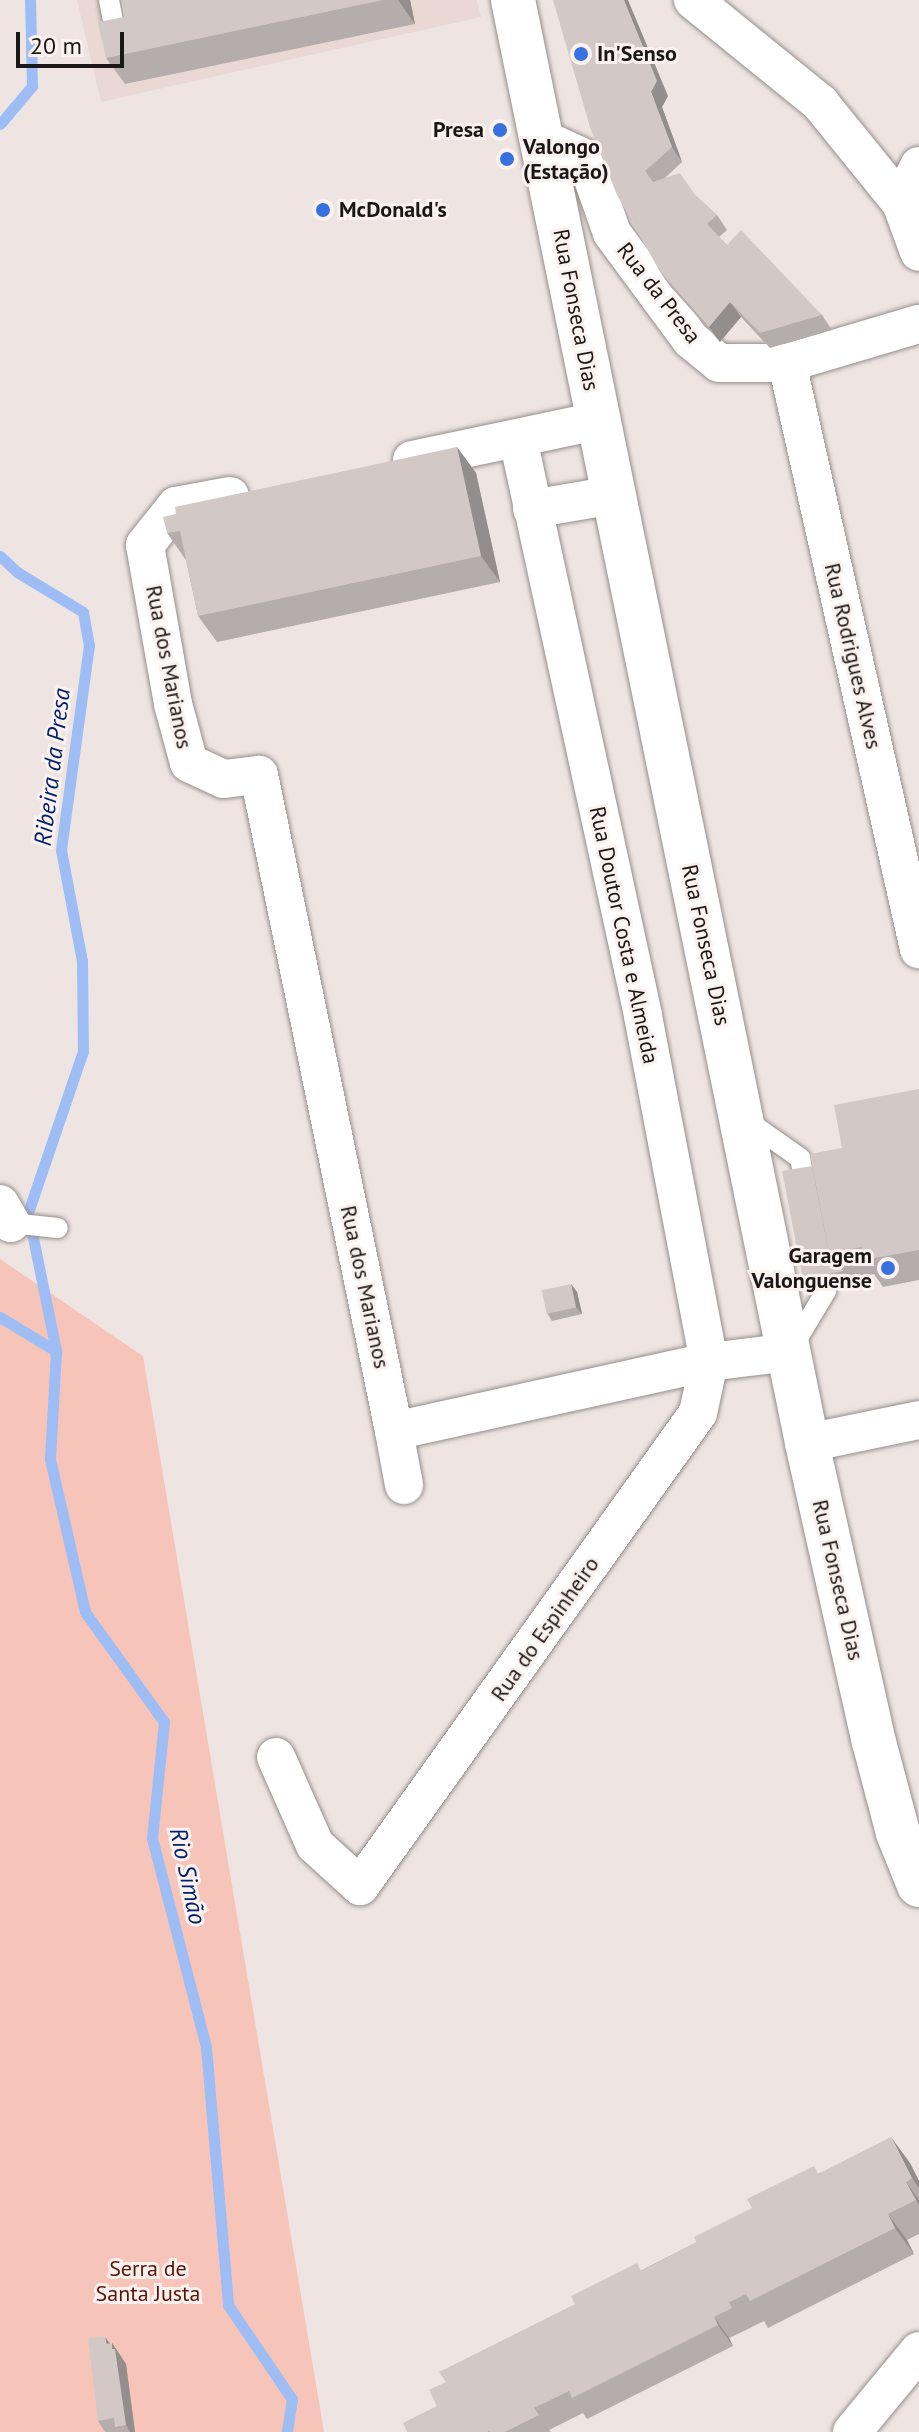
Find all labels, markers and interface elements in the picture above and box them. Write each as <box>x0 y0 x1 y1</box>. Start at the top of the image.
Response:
scale bar <box>20 16 128 66</box>
text: 20 m <box>30 30 82 61</box>
place label: In'Senso <box>597 41 677 67</box>
marker: In'Senso <box>572 45 590 63</box>
place label: Presa <box>433 117 484 143</box>
marker: Presa <box>491 121 509 139</box>
place label: Valongo (Estação) <box>523 133 609 184</box>
marker: Valongo (Estação) <box>498 150 516 168</box>
place label: McDonald's <box>339 197 447 223</box>
marker: McDonald's <box>314 201 332 219</box>
street label: Rua Fonseca Dias <box>547 227 605 393</box>
street label: Rua da Presa <box>612 237 706 349</box>
street label: Rua Rodrigues Alves <box>819 560 887 752</box>
street label: Rua dos Marianos <box>140 583 198 751</box>
water label: Ribeira da Presa <box>28 687 76 847</box>
street label: Rua Doutor Costa e Almeida <box>584 804 664 1066</box>
street label: Rua Fonseca Dias <box>676 862 736 1028</box>
street label: Rua dos Marianos <box>335 1203 395 1371</box>
place label: Garagem Valonguense <box>752 1242 872 1294</box>
marker: Garagem Valonguense <box>879 1259 897 1277</box>
street label: Rua Fonseca Dias <box>807 1497 869 1663</box>
street label: Rua do Espinheiro <box>485 1552 605 1706</box>
water label: Rio Simão <box>164 1825 212 1927</box>
park label: Serra de Santa Justa <box>96 2255 200 2306</box>

